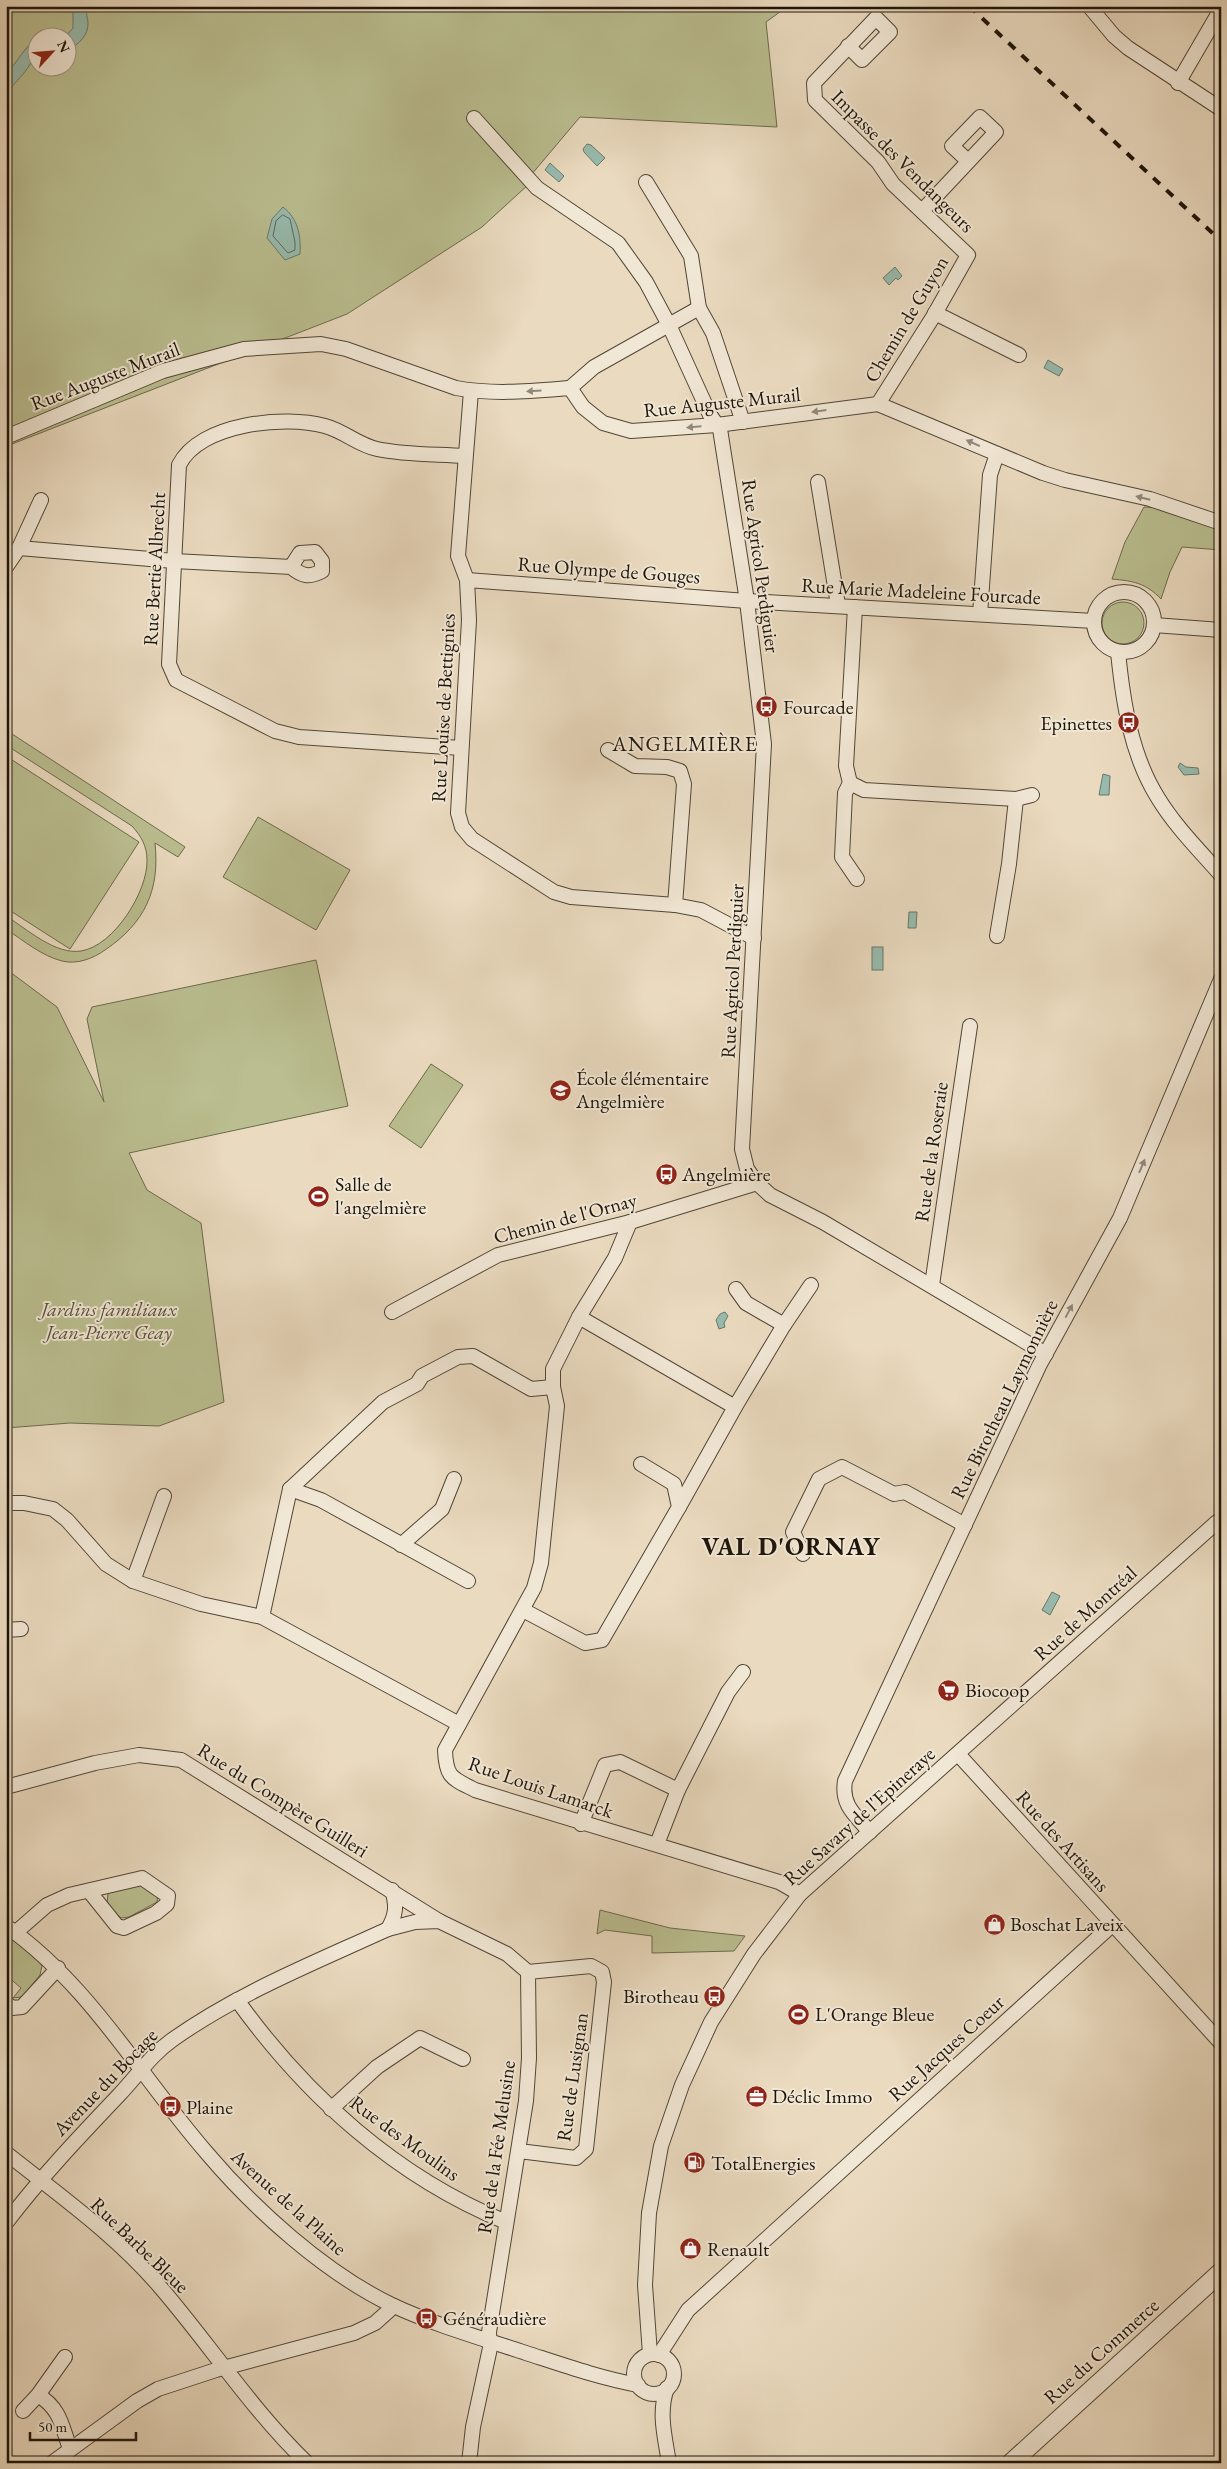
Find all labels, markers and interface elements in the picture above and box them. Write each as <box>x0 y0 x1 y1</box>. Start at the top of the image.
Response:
north arrow <box>28 28 78 78</box>
text: N <box>53 37 75 56</box>
street label: Impasse des Vendangeurs <box>826 84 980 238</box>
street label: Chemin de Guyon <box>858 251 954 387</box>
street label: Rue Auguste Murail <box>27 336 183 416</box>
street label: Rue Auguste Murail <box>642 381 802 423</box>
one-way arrow <box>526 387 542 395</box>
one-way arrow <box>810 408 826 416</box>
one-way arrow <box>686 423 702 431</box>
one-way arrow <box>966 439 980 447</box>
street label: Rue Agricol Perdiguier <box>736 478 786 655</box>
street label: Rue Bertie Albrecht <box>137 491 171 646</box>
one-way arrow <box>1136 494 1151 502</box>
street label: Rue Olympe de Gouges <box>517 551 701 589</box>
street label: Rue Marie Madeleine Fourcade <box>801 572 1041 610</box>
street label: Rue Louise de Bettignies <box>425 613 461 803</box>
place label: Fourcade <box>783 694 854 720</box>
bus stop icon: Fourcade <box>755 695 779 719</box>
place label: Epinettes <box>1040 710 1112 736</box>
bus stop icon: Epinettes <box>1116 711 1140 735</box>
district label: ANGELMIÈRE <box>611 730 758 757</box>
street label: Rue Agricol Perdiguier <box>714 883 750 1059</box>
place label: École élémentaire Angelmière <box>575 1065 709 1114</box>
school or university icon: École élémentaire Angelmière <box>548 1078 572 1102</box>
street label: Rue de la Roseraie <box>908 1080 954 1224</box>
one-way arrow <box>1138 1159 1146 1173</box>
place label: Angelmière <box>681 1161 771 1187</box>
bus stop icon: Angelmière <box>654 1162 678 1186</box>
place label: Salle de l'angelmière <box>335 1171 427 1220</box>
sports icon: Salle de l'angelmière <box>307 1184 331 1208</box>
street label: Chemin de l'Ornay <box>491 1186 640 1250</box>
street label: Rue Birotheau Laymonnière <box>944 1295 1064 1503</box>
park label: Jardins familiaux Jean-Pierre Geay <box>38 1296 178 1345</box>
one-way arrow <box>1065 1304 1073 1319</box>
district label: VAL D'ORNAY <box>702 1530 881 1562</box>
street label: Rue de Montréal <box>1028 1560 1142 1666</box>
place label: Biocoop <box>965 1677 1029 1703</box>
supermarket icon: Biocoop <box>937 1678 961 1702</box>
street label: Rue du Compère Guilleri <box>193 1737 373 1863</box>
street label: Rue Savary de l'Epineraye <box>778 1741 940 1891</box>
street label: Rue Louis Lamarck <box>465 1750 617 1824</box>
street label: Rue des Artisans <box>1010 1785 1116 1897</box>
place label: Boschat Laveix <box>1010 1911 1124 1937</box>
shop icon: Boschat Laveix <box>982 1912 1006 1936</box>
place label: Birotheau <box>623 1983 699 2009</box>
bus stop icon: Birotheau <box>703 1984 727 2008</box>
street label: Rue Jacques Coeur <box>883 1989 1010 2107</box>
place label: L'Orange Bleue <box>815 2001 935 2027</box>
sports icon: L'Orange Bleue <box>787 2002 811 2026</box>
street label: Rue de Lusignan <box>550 2010 594 2143</box>
street label: Avenue du Bocage <box>46 2022 163 2142</box>
street label: Rue de la Fée Melusine <box>471 2058 521 2235</box>
place label: Déclic Immo <box>772 2083 873 2109</box>
office icon: Déclic Immo <box>744 2084 768 2108</box>
street label: Rue des Moulins <box>345 2089 465 2187</box>
place label: Plaine <box>186 2094 233 2120</box>
bus stop icon: Plaine <box>158 2095 182 2119</box>
street label: Avenue de la Plaine <box>225 2142 353 2261</box>
place label: TotalEnergies <box>711 2150 815 2176</box>
fuel station icon: TotalEnergies <box>683 2151 707 2175</box>
street label: Rue Barbe Bleue <box>85 2191 195 2299</box>
place label: Renault <box>707 2236 770 2262</box>
shop icon: Renault <box>679 2237 703 2261</box>
street label: Rue du Commerce <box>1038 2292 1164 2410</box>
place label: Généraudière <box>443 2305 546 2331</box>
bus stop icon: Généraudière <box>415 2306 439 2330</box>
scale bar <box>30 2409 136 2441</box>
text: 50 m <box>38 2417 67 2436</box>

